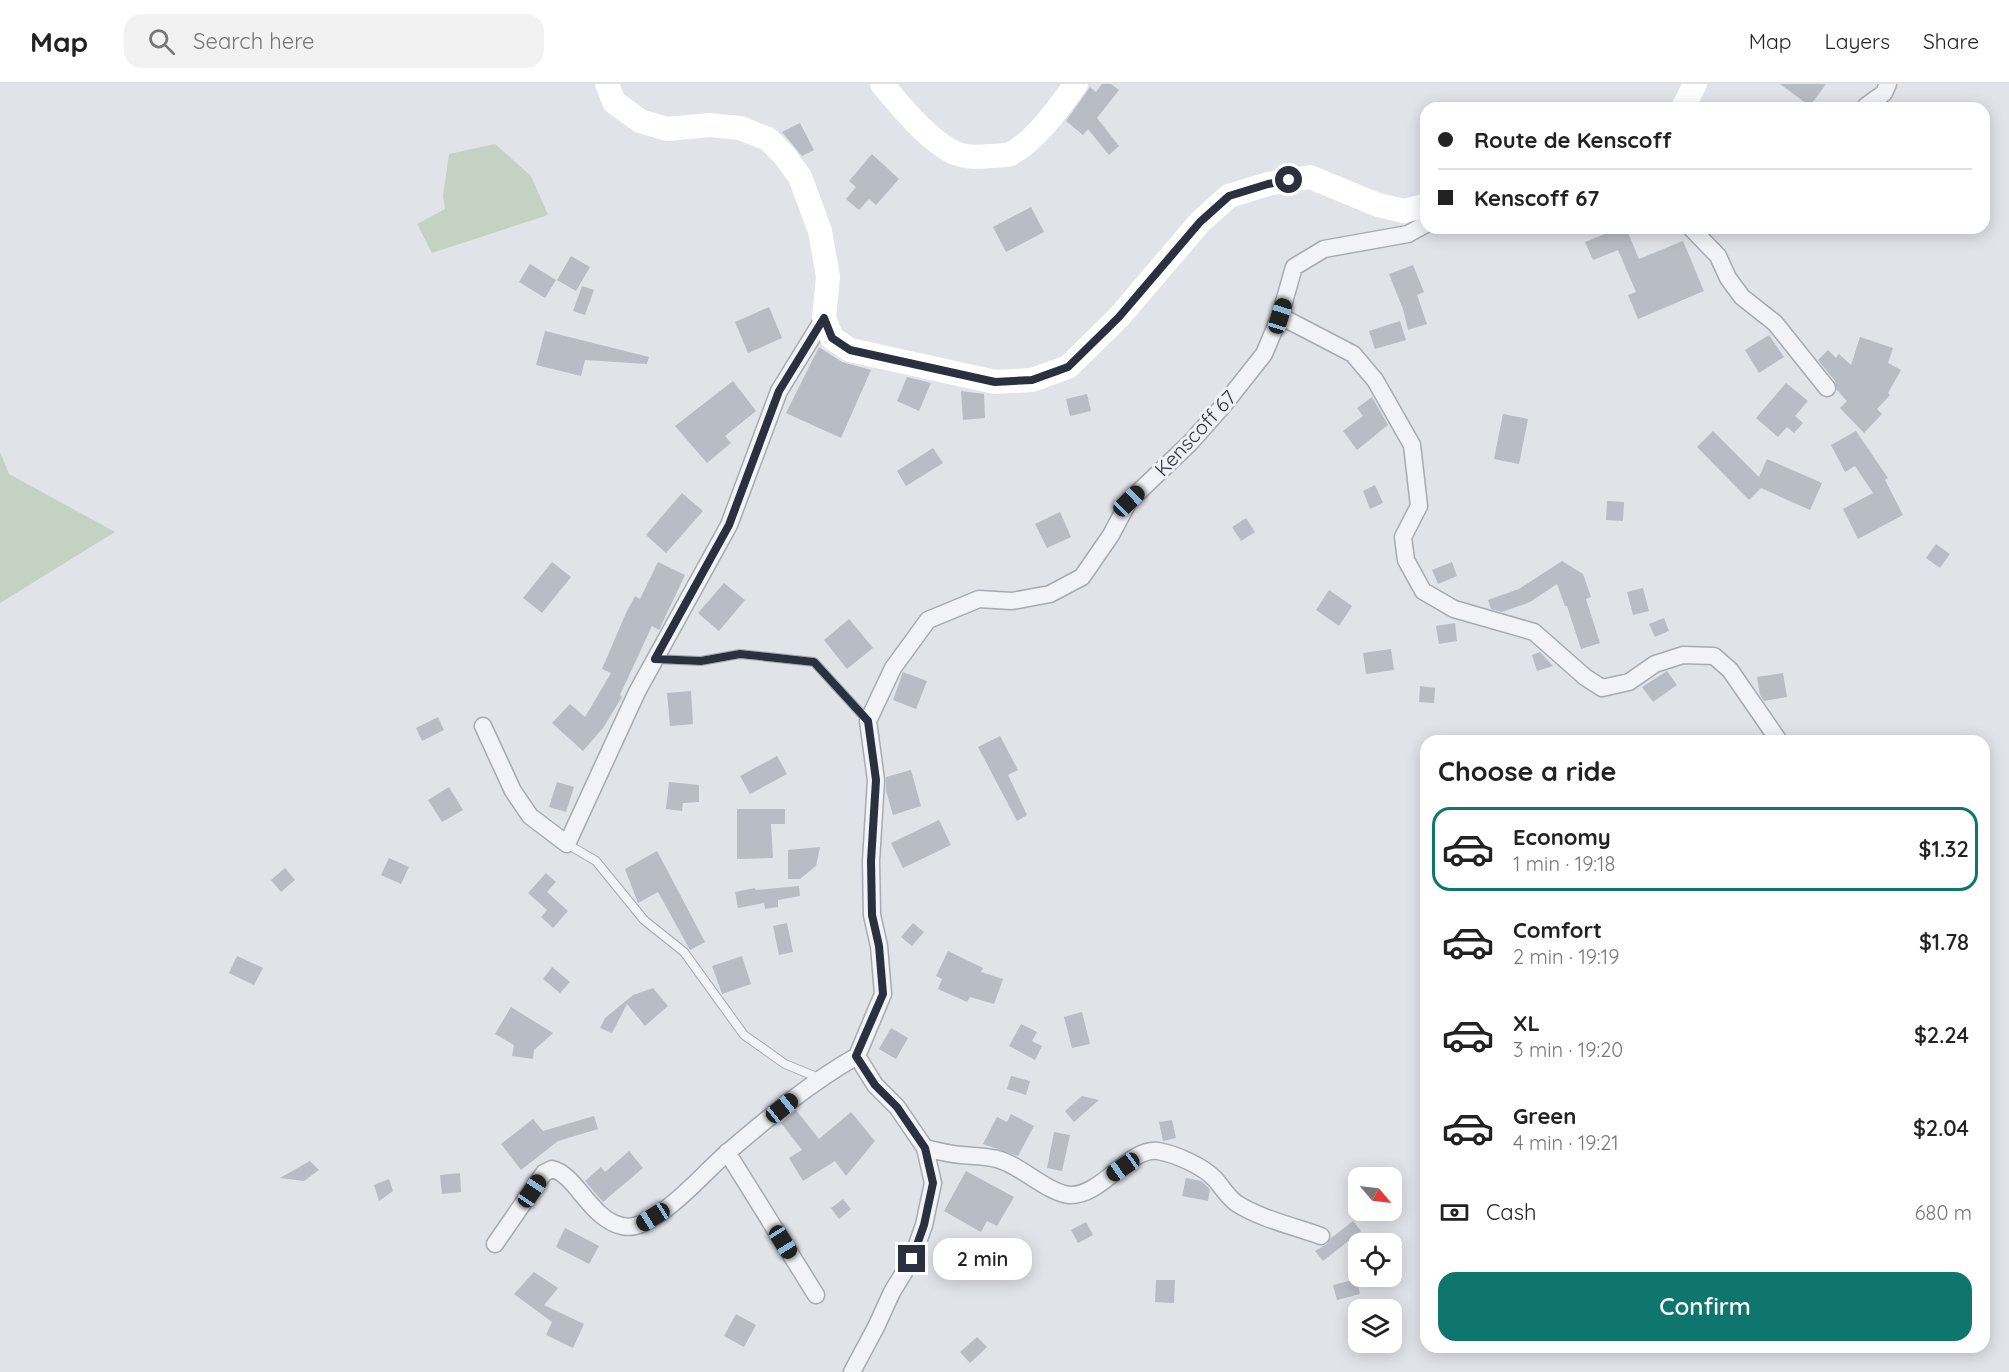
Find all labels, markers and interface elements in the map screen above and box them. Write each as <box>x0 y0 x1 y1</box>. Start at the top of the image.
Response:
search box <box>124 14 544 68</box>
text: Map <box>30 24 88 59</box>
icon: search <box>145 25 178 58</box>
text: Search here <box>193 27 315 55</box>
text: Map <box>1749 28 1792 54</box>
text: Layers <box>1825 28 1890 54</box>
text: Share <box>1923 28 1979 54</box>
text: Route de Kenscoff <box>1474 126 1672 154</box>
route start <box>1275 166 1302 193</box>
text: Kenscoff 67 <box>1474 184 1599 212</box>
car <box>1266 296 1294 336</box>
street label: Kenscoff 67 <box>1149 385 1241 481</box>
car <box>1110 482 1148 520</box>
text: Choose a ride <box>1438 754 1616 788</box>
icon: car <box>1441 822 1495 876</box>
text: Economy <box>1513 823 1611 851</box>
text: $1.32 <box>1919 835 1969 863</box>
text: 1 min · 19:18 <box>1513 851 1615 876</box>
icon: car <box>1441 915 1495 969</box>
text: Comfort <box>1513 916 1602 944</box>
text: $1.78 <box>1919 928 1969 956</box>
text: 2 min · 19:19 <box>1513 944 1619 969</box>
icon: car <box>1441 1008 1495 1062</box>
text: XL <box>1513 1009 1540 1037</box>
text: $2.24 <box>1914 1021 1969 1049</box>
text: 3 min · 19:20 <box>1513 1037 1623 1062</box>
car <box>762 1090 802 1126</box>
icon: car <box>1441 1101 1495 1155</box>
text: Green <box>1513 1102 1576 1130</box>
text: $2.04 <box>1913 1114 1969 1142</box>
text: 4 min · 19:21 <box>1513 1130 1619 1155</box>
car <box>1103 1149 1143 1185</box>
north arrow <box>1348 1167 1402 1221</box>
map controls <box>1348 1167 1402 1353</box>
car <box>514 1171 550 1211</box>
icon: cash <box>1438 1196 1471 1229</box>
text: Cash <box>1486 1198 1537 1226</box>
car <box>633 1200 673 1234</box>
text: 680 m <box>1915 1200 1972 1225</box>
car <box>766 1222 800 1262</box>
button: locate <box>1348 1233 1402 1287</box>
callout: 2 min <box>933 1238 1032 1280</box>
route end <box>898 1245 925 1272</box>
text: 2 min <box>957 1246 1008 1271</box>
button: Confirm <box>1438 1272 1972 1341</box>
button: layers <box>1348 1299 1402 1353</box>

